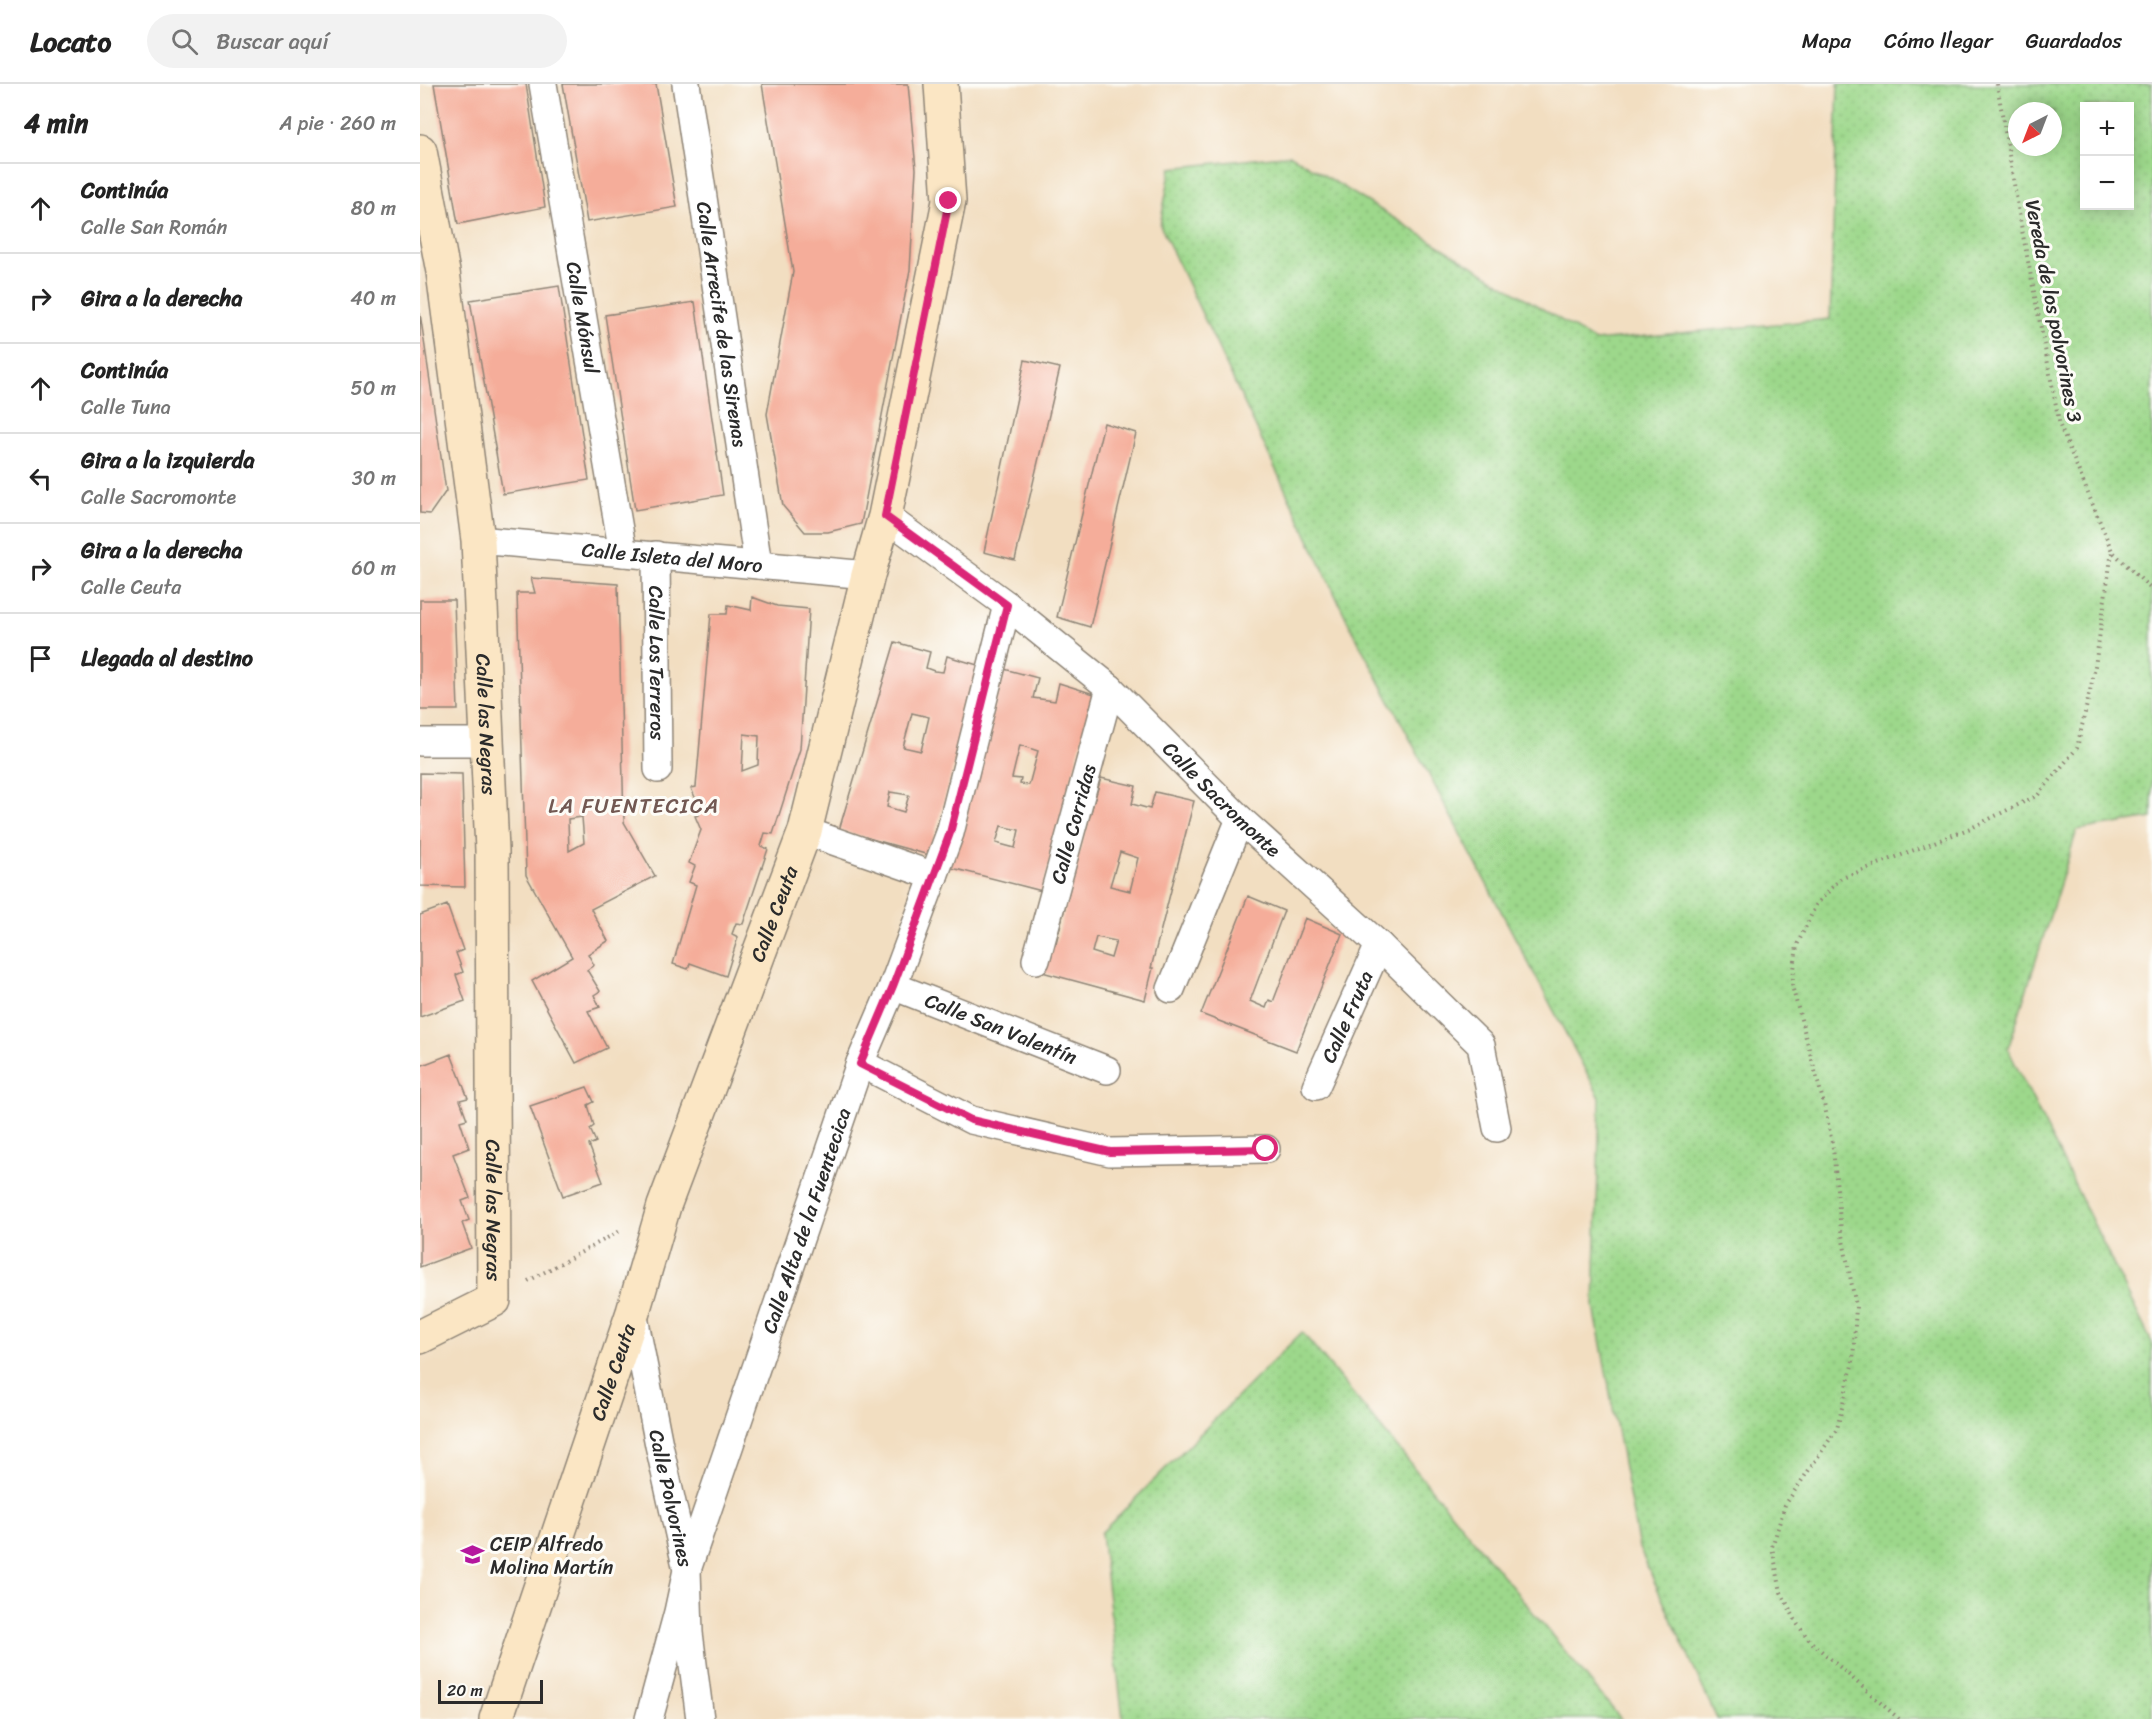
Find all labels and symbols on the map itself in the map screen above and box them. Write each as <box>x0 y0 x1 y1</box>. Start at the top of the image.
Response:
north arrow <box>2008 102 2062 156</box>
route end <box>935 187 961 213</box>
street label: Vereda de los polvorines 3 <box>2015 197 2092 425</box>
street label: Calle Arrecife de las Sirenas <box>686 199 757 450</box>
street label: Calle Mónsul <box>556 259 609 378</box>
street label: Calle Isleta del Moro <box>580 532 764 583</box>
street label: Calle Los Terreros <box>638 586 675 741</box>
street label: Calle las Negras <box>465 653 507 797</box>
street label: Calle Sacromonte <box>1154 733 1289 867</box>
street label: Calle Corridas <box>1041 760 1107 888</box>
district label: LA FUENTECICA <box>548 787 720 825</box>
street label: Calle Ceuta <box>740 860 809 967</box>
street label: Calle Fruta <box>1311 965 1383 1069</box>
street label: Calle San Valentín <box>919 983 1082 1075</box>
street label: Calle Alta de la Fuentecica <box>752 1103 861 1338</box>
route start <box>1252 1135 1278 1161</box>
street label: Calle las Negras <box>475 1140 511 1282</box>
street label: Calle Ceuta <box>581 1318 646 1425</box>
street label: Calle Polvorines <box>638 1427 703 1571</box>
place label: CEIP Alfredo Molina Martín <box>490 1527 614 1585</box>
school or university icon: CEIP Alfredo Molina Martín <box>459 1542 485 1568</box>
scale bar <box>438 1677 543 1704</box>

